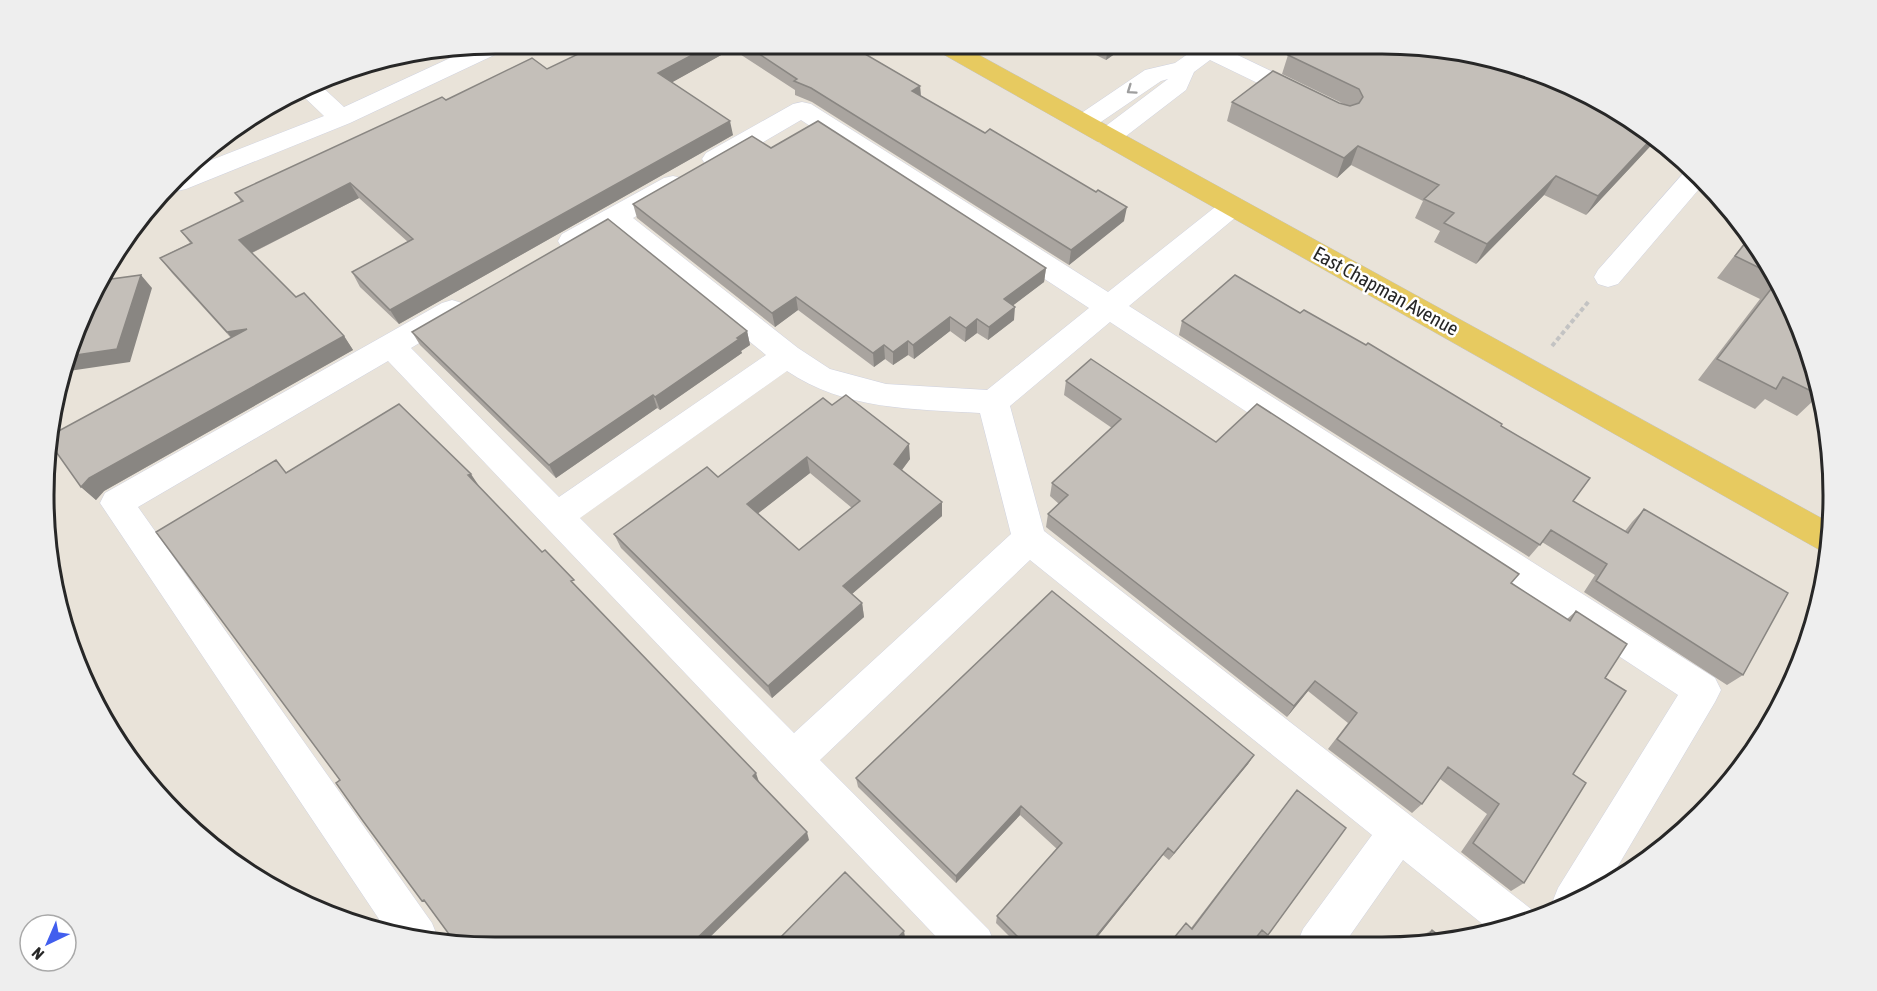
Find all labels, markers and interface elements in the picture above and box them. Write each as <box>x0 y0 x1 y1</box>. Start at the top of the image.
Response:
one-way arrow <box>1126 83 1137 94</box>
street label: East Chapman Avenue <box>1310 241 1463 340</box>
north arrow <box>18 913 78 973</box>
text: N <box>28 944 47 964</box>

